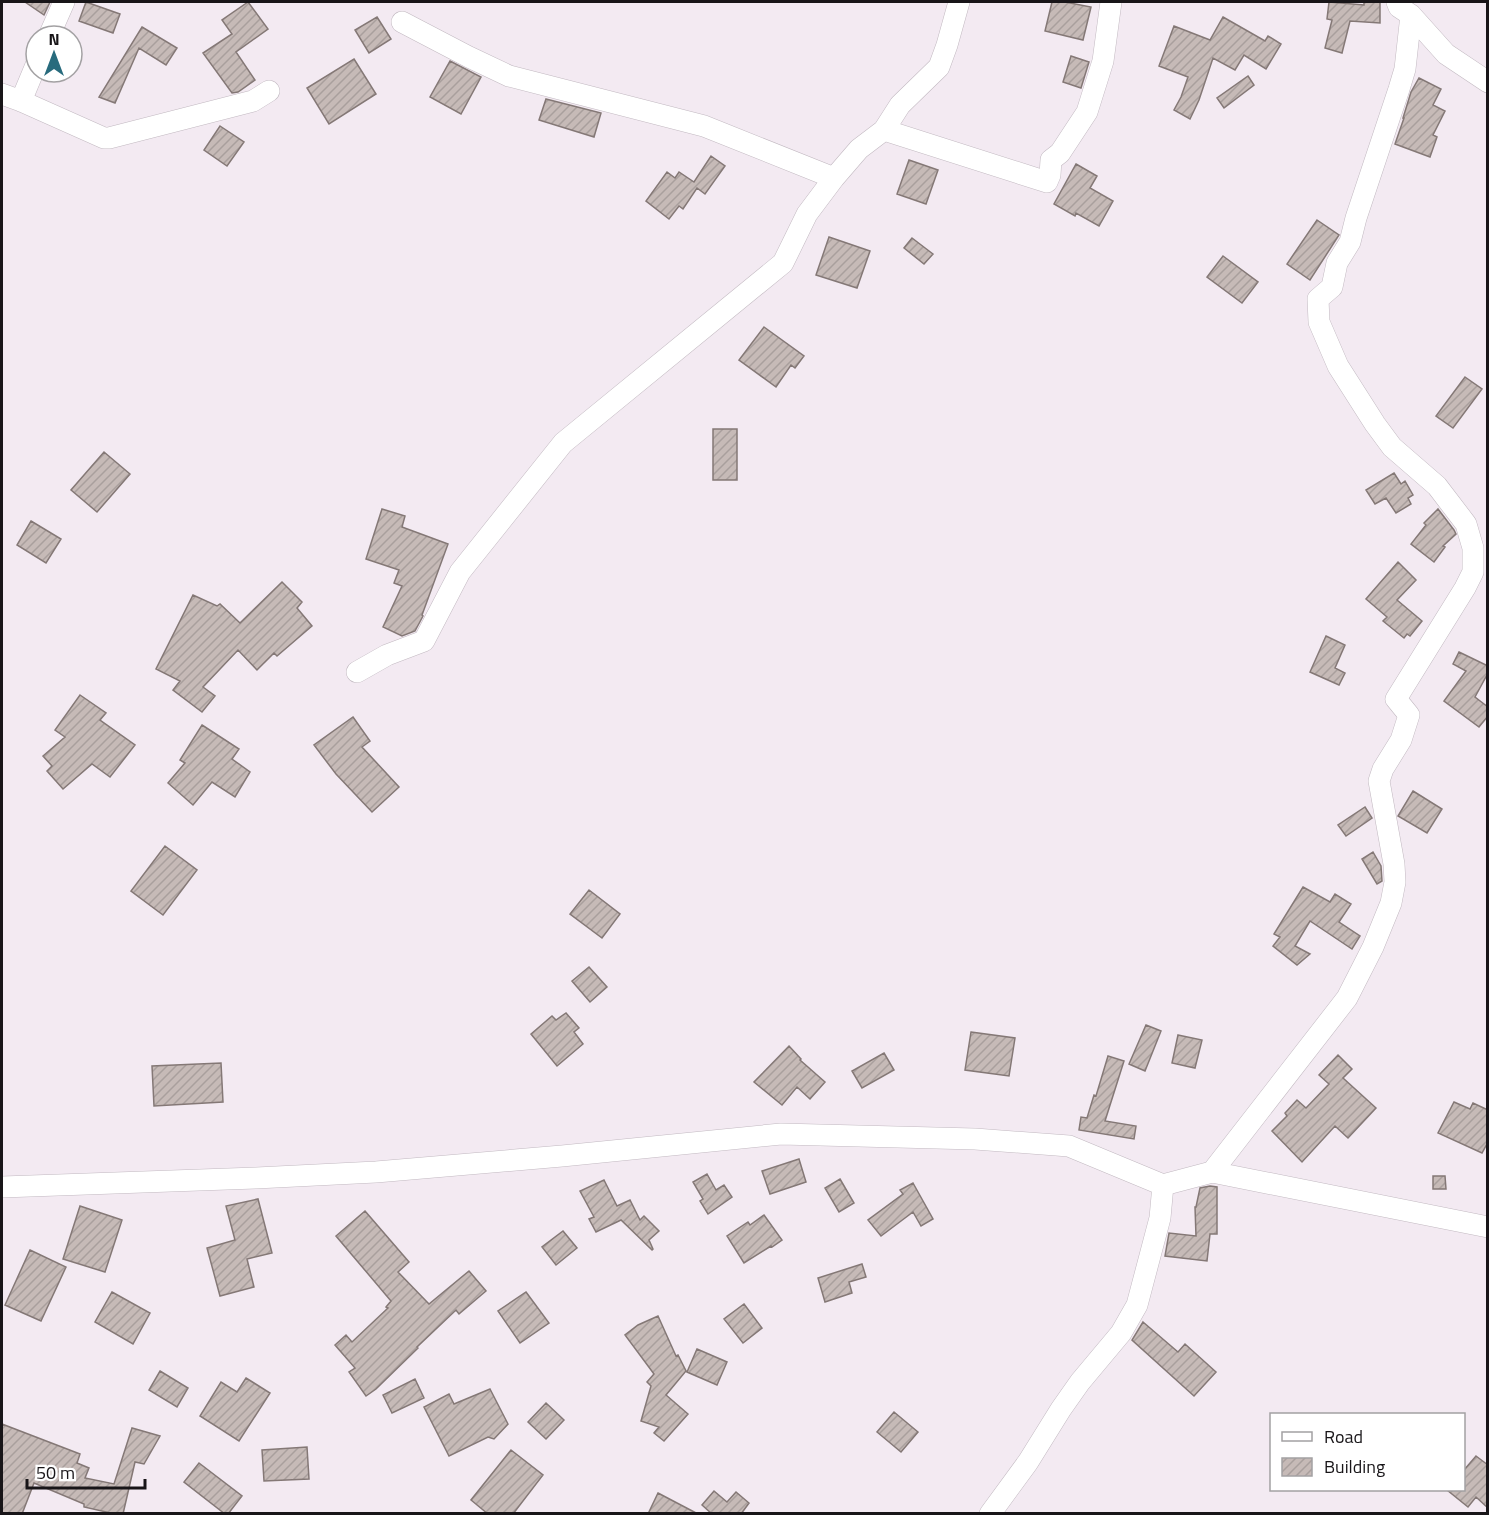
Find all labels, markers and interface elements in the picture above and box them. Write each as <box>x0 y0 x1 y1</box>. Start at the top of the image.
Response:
north arrow <box>24 24 84 84</box>
text: N <box>48 27 60 51</box>
legend <box>1270 1413 1465 1491</box>
text: Road <box>1324 1423 1363 1450</box>
scale bar <box>27 1452 146 1490</box>
text: Building <box>1324 1453 1385 1480</box>
text: 50 m <box>36 1459 75 1486</box>

